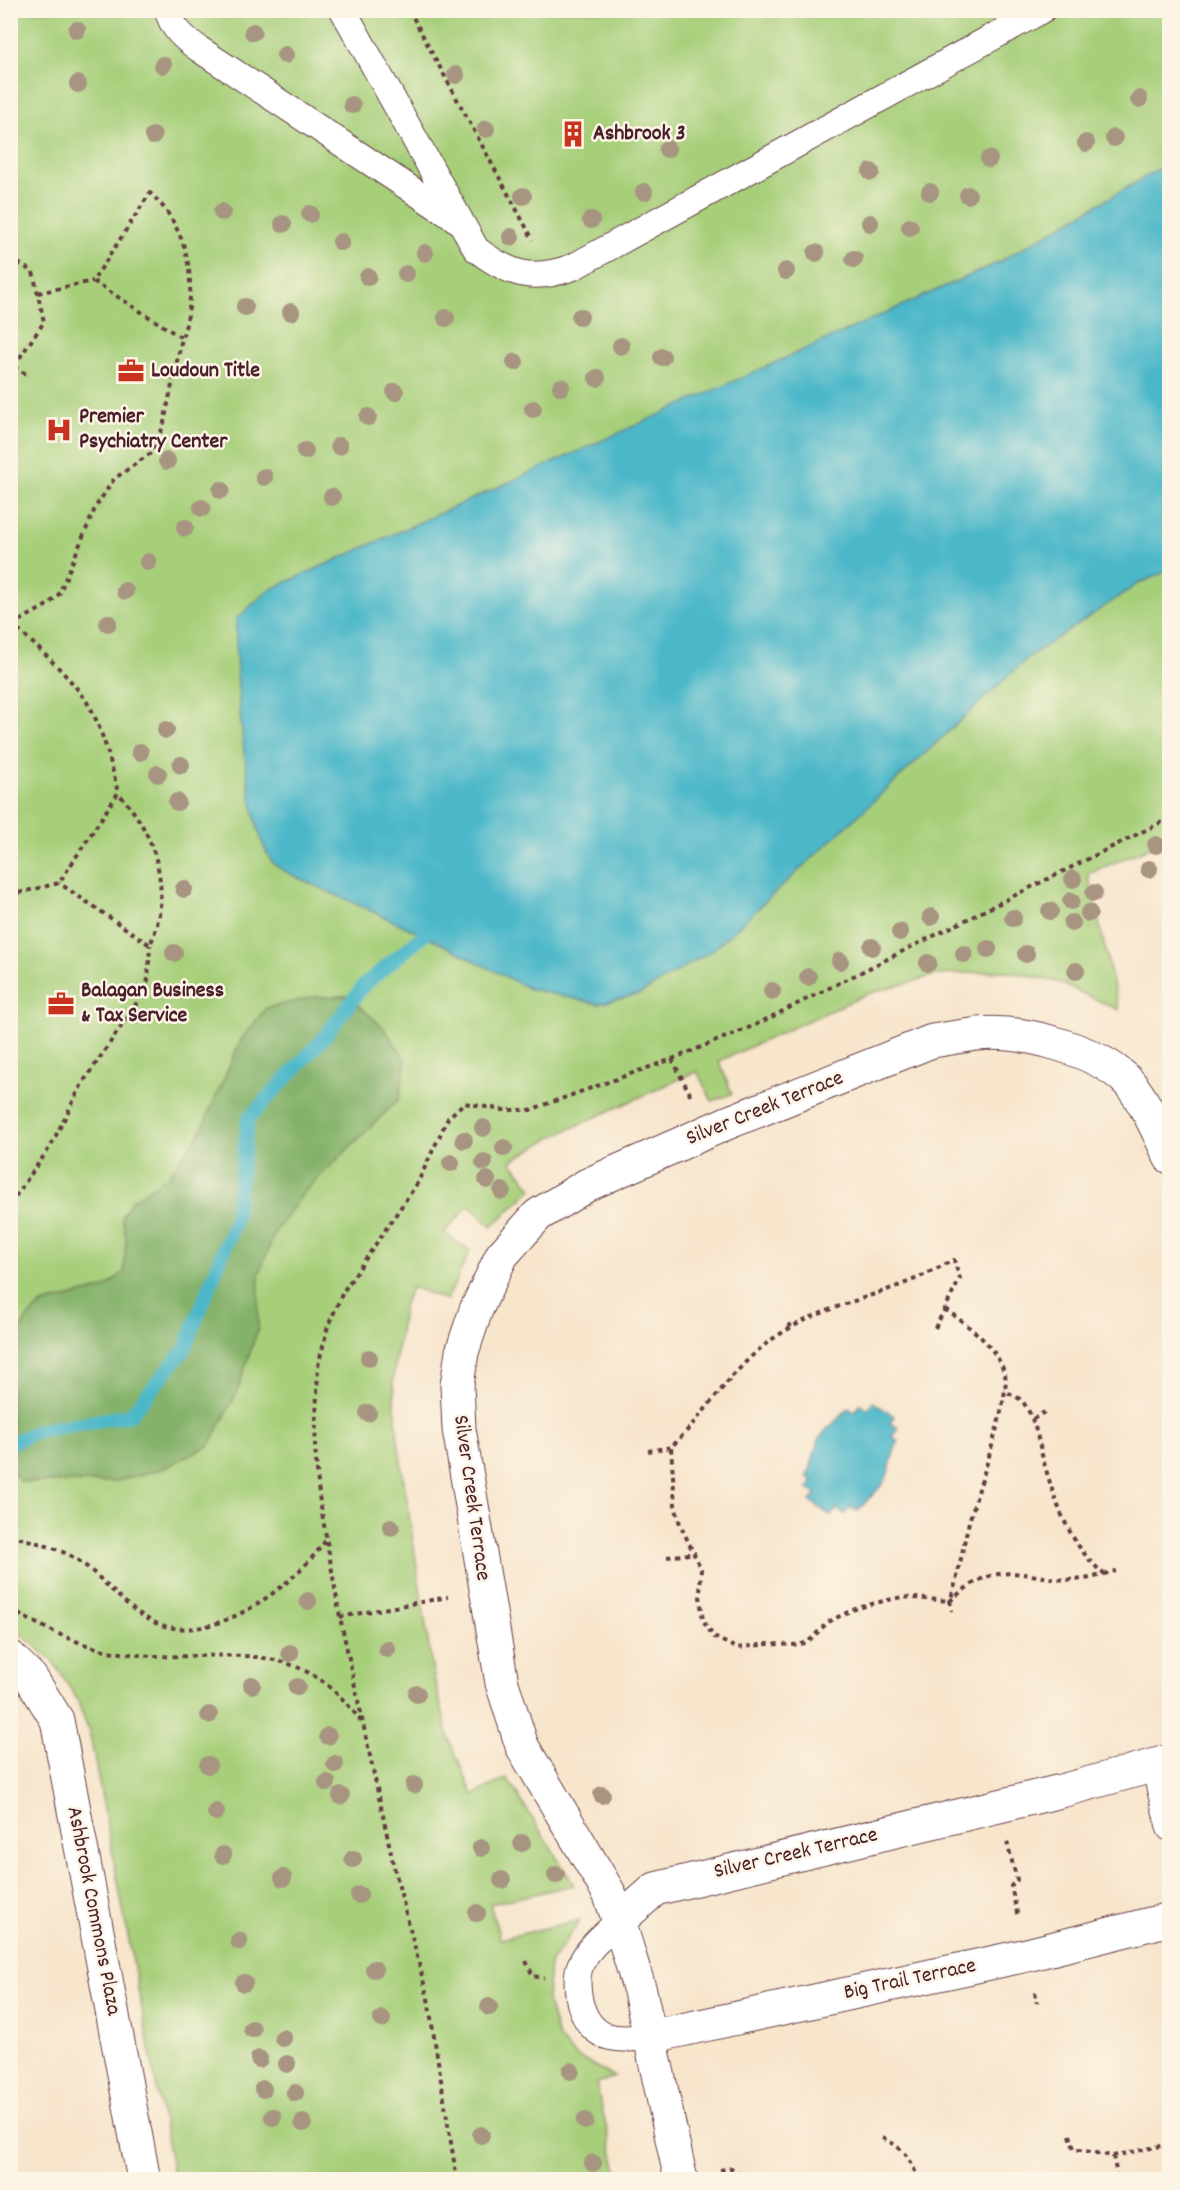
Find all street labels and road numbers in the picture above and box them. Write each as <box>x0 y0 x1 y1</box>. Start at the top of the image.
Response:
street label: Silver Creek Terrace <box>682 1063 848 1155</box>
street label: Silver Creek Terrace <box>444 1413 498 1583</box>
street label: Ashbrook Commons Plaza <box>58 1804 129 2019</box>
street label: Silver Creek Terrace <box>711 1820 881 1888</box>
street label: Big Trail Terrace <box>841 1951 979 2009</box>

